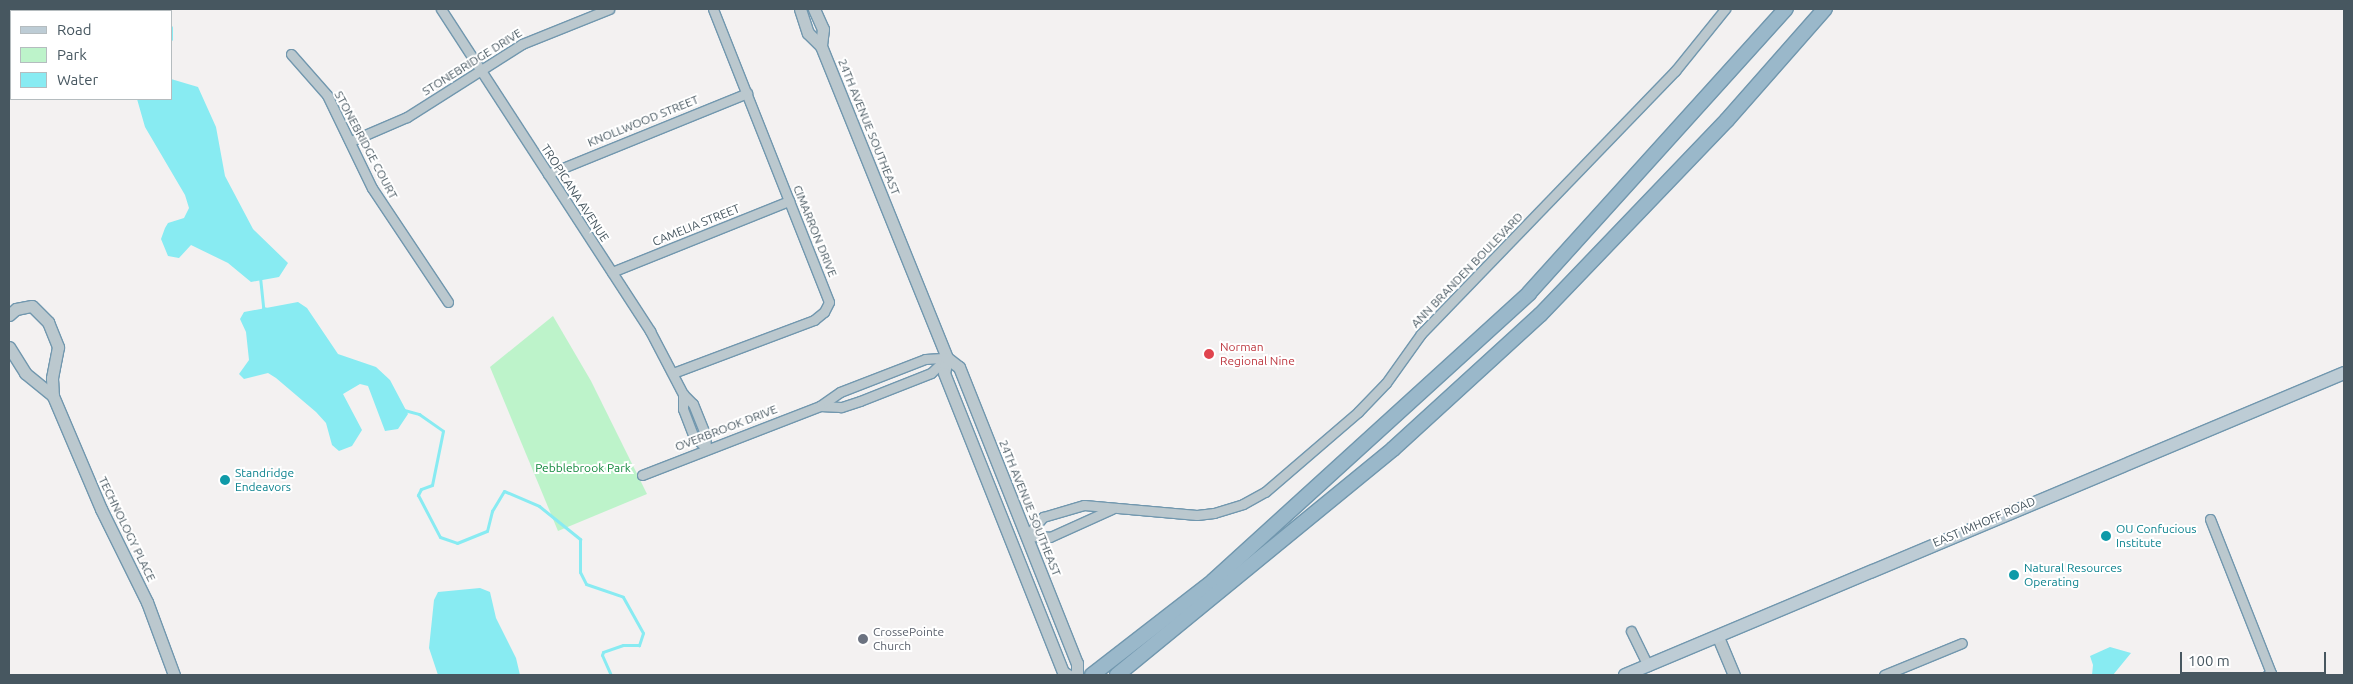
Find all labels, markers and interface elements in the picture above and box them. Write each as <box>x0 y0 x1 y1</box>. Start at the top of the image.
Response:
legend <box>10 10 172 100</box>
text: Road <box>57 21 92 38</box>
street label: STONEBRIDGE DRIVE <box>419 25 525 99</box>
text: Park <box>57 46 87 63</box>
street label: 24TH AVENUE SOUTHEAST <box>835 57 903 197</box>
text: Water <box>57 71 98 88</box>
street label: STONEBRIDGE COURT <box>331 89 401 201</box>
street label: KNOLLWOOD STREET <box>585 92 701 150</box>
street label: TROPICANA AVENUE <box>538 142 612 244</box>
street label: CIMARRON DRIVE <box>790 183 840 279</box>
street label: CAMELIA STREET <box>650 201 742 249</box>
street label: ANN BRANDEN BOULEVARD <box>1408 209 1526 331</box>
place label: Norman Regional Nine <box>1220 340 1295 368</box>
marker: Norman Regional Nine <box>1202 347 1216 361</box>
street label: OVERBROOK DRIVE <box>673 402 779 454</box>
street label: 24TH AVENUE SOUTHEAST <box>996 438 1064 578</box>
park label: Pebblebrook Park <box>535 461 631 475</box>
place label: Standridge Endeavors <box>235 466 294 494</box>
street label: TECHNOLOGY PLACE <box>95 474 159 584</box>
marker: Standridge Endeavors <box>219 474 231 486</box>
street label: EAST IMHOFF ROAD <box>1931 494 2037 550</box>
place label: OU Confucious Institute <box>2116 522 2196 550</box>
marker: OU Confucious Institute <box>2100 530 2112 542</box>
place label: Natural Resources Operating <box>2024 561 2122 589</box>
marker: Natural Resources Operating <box>2008 569 2020 581</box>
place label: CrossePointe Church <box>873 625 944 653</box>
marker: CrossePointe Church <box>857 633 869 645</box>
scale bar <box>2183 642 2329 674</box>
text: 100 m <box>2188 652 2230 669</box>

